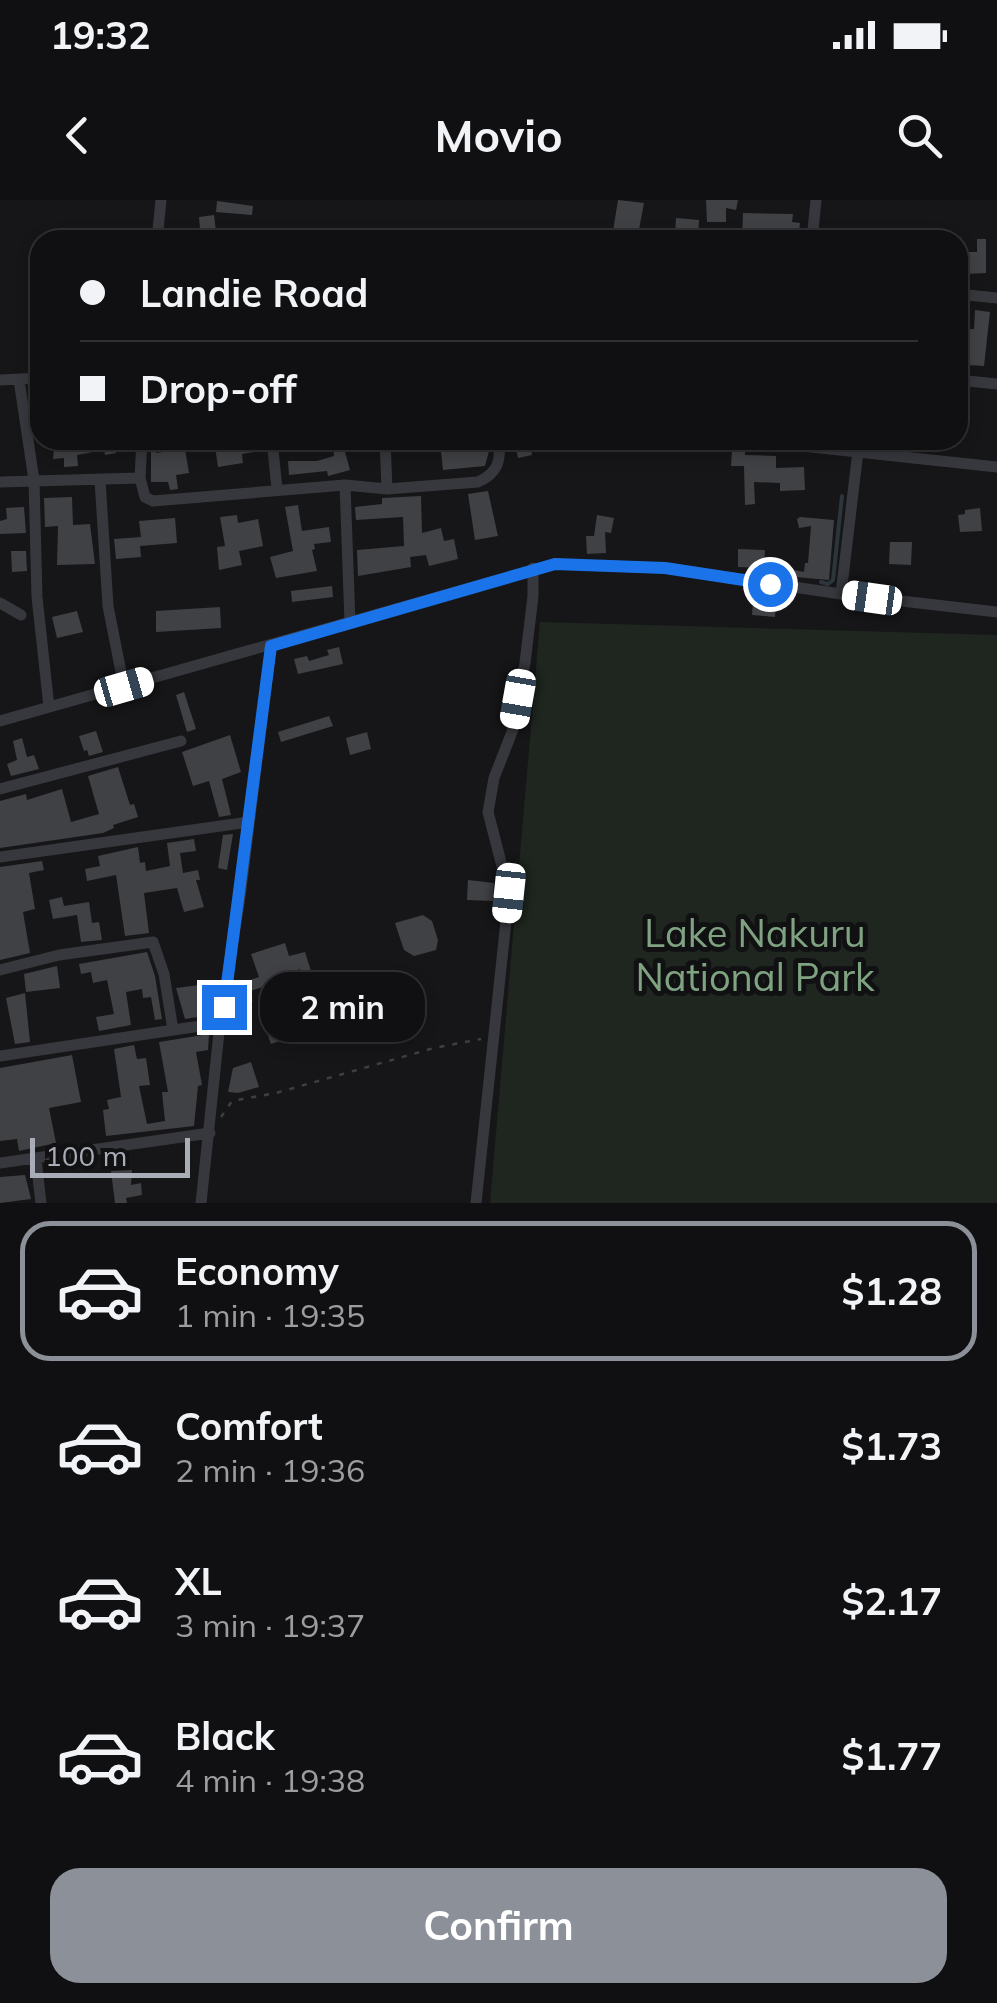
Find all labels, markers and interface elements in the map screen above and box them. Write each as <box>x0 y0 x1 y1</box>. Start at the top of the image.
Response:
text: 19:32 <box>50 11 151 59</box>
text: Movio <box>434 107 563 163</box>
icon: back <box>50 108 105 163</box>
icon: search <box>892 108 947 163</box>
text: Landie Road <box>140 269 368 317</box>
text: Drop-off <box>140 365 297 413</box>
route start <box>748 562 793 607</box>
car <box>840 579 904 617</box>
car <box>91 664 157 710</box>
car <box>498 667 538 731</box>
car <box>491 862 527 924</box>
park label: Lake Nakuru National Park <box>635 909 875 1001</box>
callout: 2 min <box>259 972 424 1042</box>
route end <box>202 985 247 1030</box>
text: 2 min <box>300 987 385 1027</box>
scale bar <box>30 1133 190 1178</box>
text: 100 m <box>45 1138 127 1173</box>
icon: car <box>55 1246 145 1336</box>
text: Economy <box>175 1247 339 1295</box>
text: $1.28 <box>841 1267 942 1315</box>
text: 1 min · 19:35 <box>175 1295 365 1335</box>
icon: car <box>55 1401 145 1491</box>
text: Comfort <box>175 1402 323 1450</box>
text: $1.73 <box>841 1422 942 1470</box>
text: 2 min · 19:36 <box>175 1450 365 1490</box>
icon: car <box>55 1556 145 1646</box>
text: XL <box>175 1557 222 1605</box>
text: $2.17 <box>841 1577 942 1625</box>
text: 3 min · 19:37 <box>175 1605 365 1645</box>
icon: car <box>55 1711 145 1801</box>
text: Black <box>175 1712 275 1760</box>
text: $1.77 <box>841 1732 942 1780</box>
text: 4 min · 19:38 <box>175 1760 365 1800</box>
button: Confirm <box>50 1868 947 1983</box>

